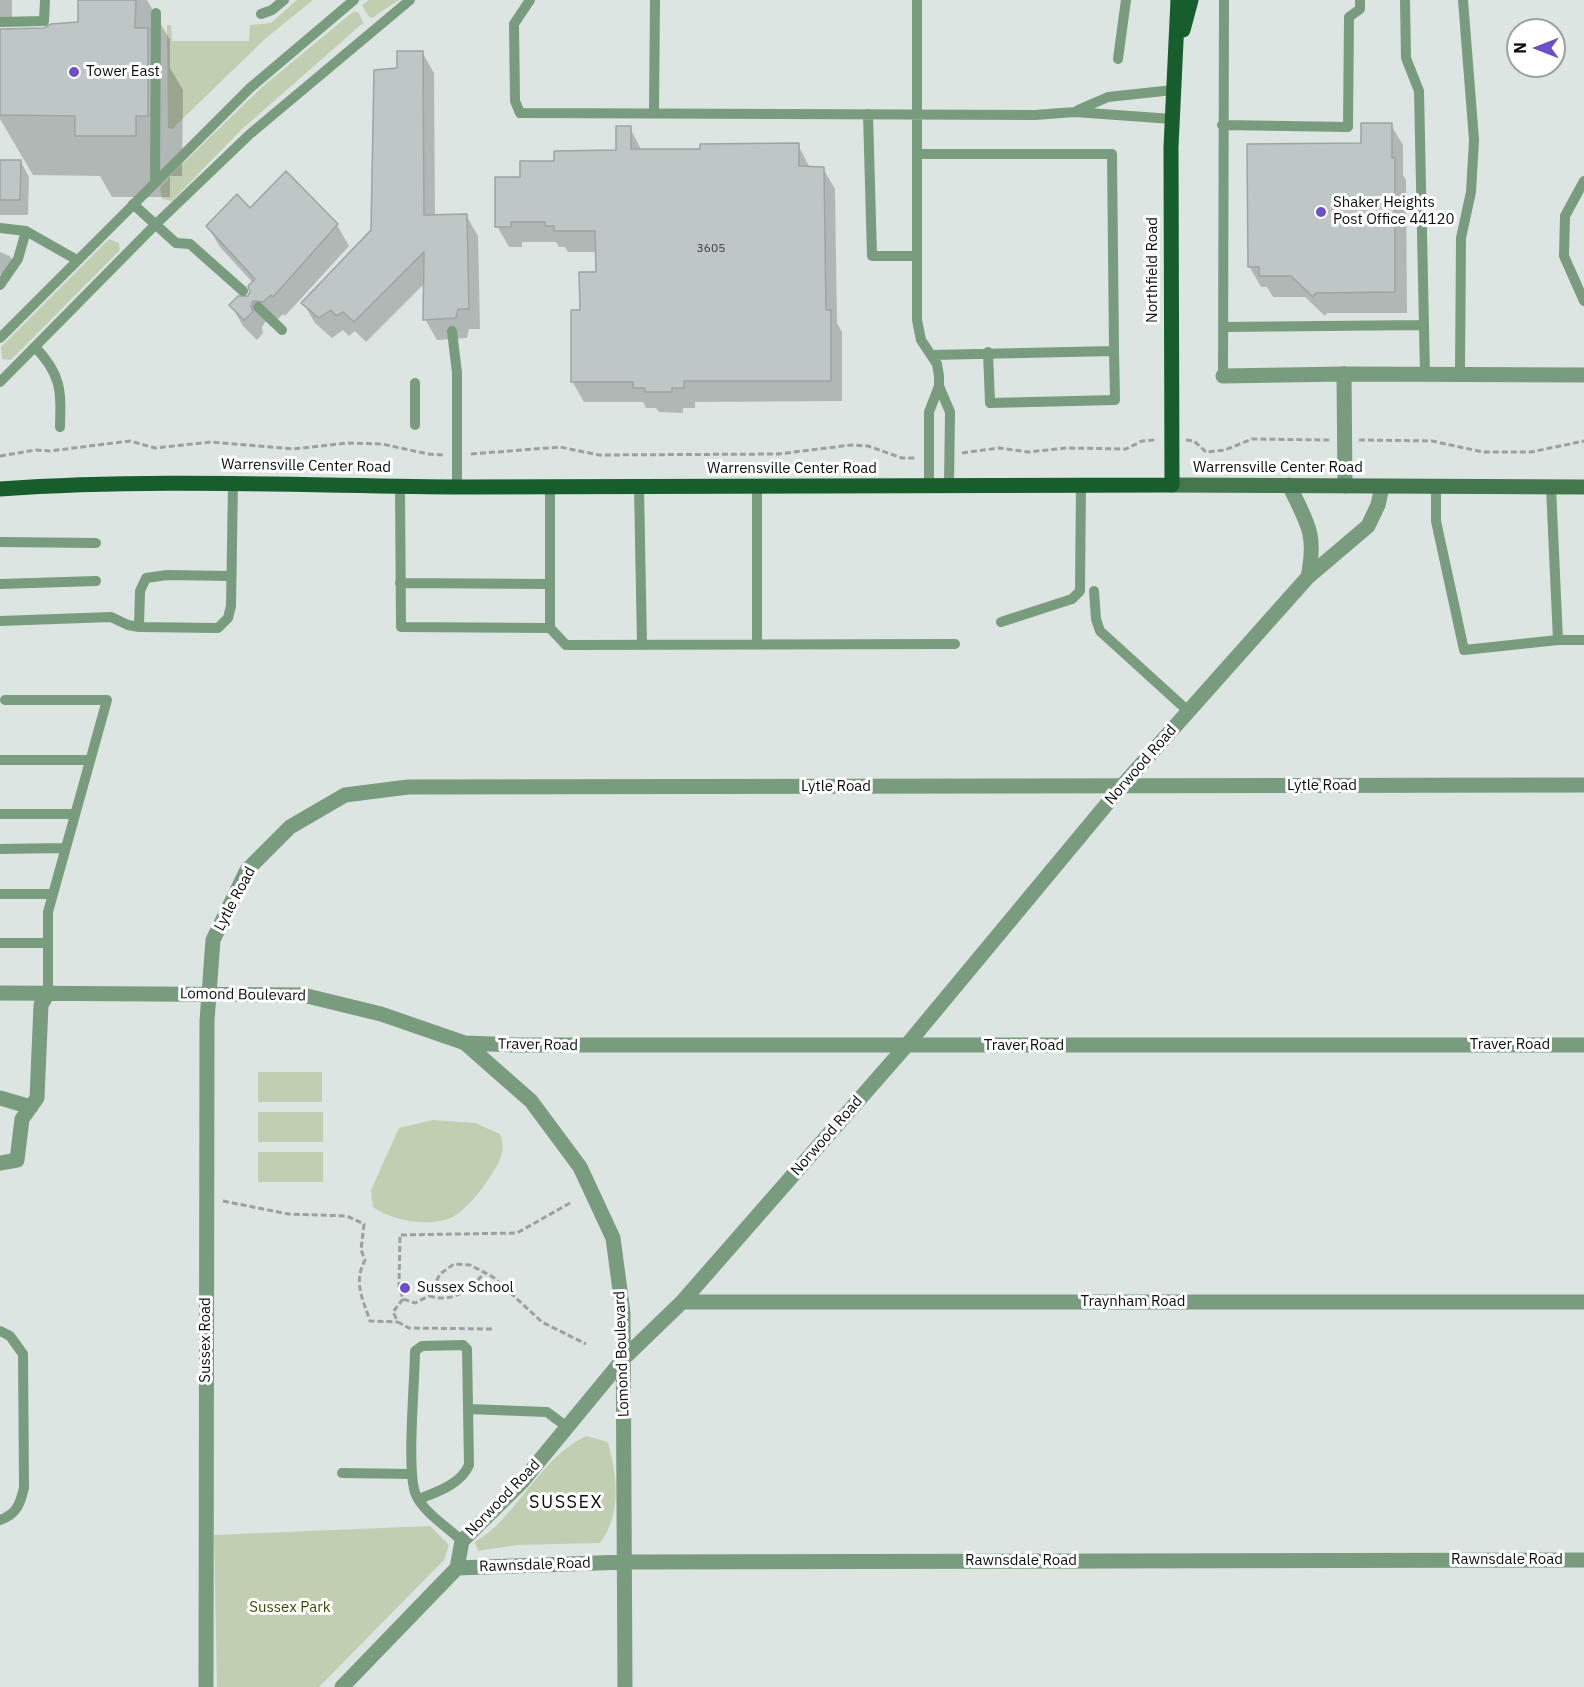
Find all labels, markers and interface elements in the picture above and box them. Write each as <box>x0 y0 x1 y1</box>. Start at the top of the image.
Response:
north arrow <box>1506 18 1566 78</box>
text: N <box>1510 42 1530 54</box>
place label: Tower East <box>86 63 160 81</box>
marker: Tower East <box>67 65 81 79</box>
place label: Shaker Heights Post Office 44120 <box>1333 194 1454 229</box>
marker: Shaker Heights Post Office 44120 <box>1314 205 1328 219</box>
street label: Northfield Road <box>1144 217 1162 323</box>
house number: 3605 <box>697 242 725 256</box>
street label: Warrensville Center Road <box>221 456 391 476</box>
street label: Warrensville Center Road <box>1193 459 1363 477</box>
street label: Warrensville Center Road <box>707 460 877 478</box>
street label: Norwood Road <box>1102 722 1180 808</box>
street label: Lytle Road <box>1287 777 1357 795</box>
street label: Lytle Road <box>801 778 871 796</box>
street label: Lytle Road <box>211 864 259 934</box>
street label: Lomond Boulevard <box>180 985 306 1005</box>
street label: Traver Road <box>498 1035 578 1055</box>
street label: Traver Road <box>1470 1036 1550 1054</box>
street label: Traver Road <box>984 1037 1064 1055</box>
street label: Norwood Road <box>788 1093 866 1179</box>
place label: Sussex School <box>417 1279 514 1297</box>
marker: Sussex School <box>398 1281 412 1295</box>
street label: Lomond Boulevard <box>611 1291 633 1417</box>
street label: Traynham Road <box>1081 1293 1185 1311</box>
street label: Sussex Road <box>197 1297 215 1383</box>
street label: Norwood Road <box>462 1456 544 1540</box>
district label: SUSSEX <box>529 1492 603 1514</box>
street label: Rawnsdale Road <box>1451 1551 1563 1569</box>
street label: Rawnsdale Road <box>965 1552 1077 1570</box>
street label: Rawnsdale Road <box>479 1554 591 1576</box>
park label: Sussex Park <box>249 1599 331 1617</box>

